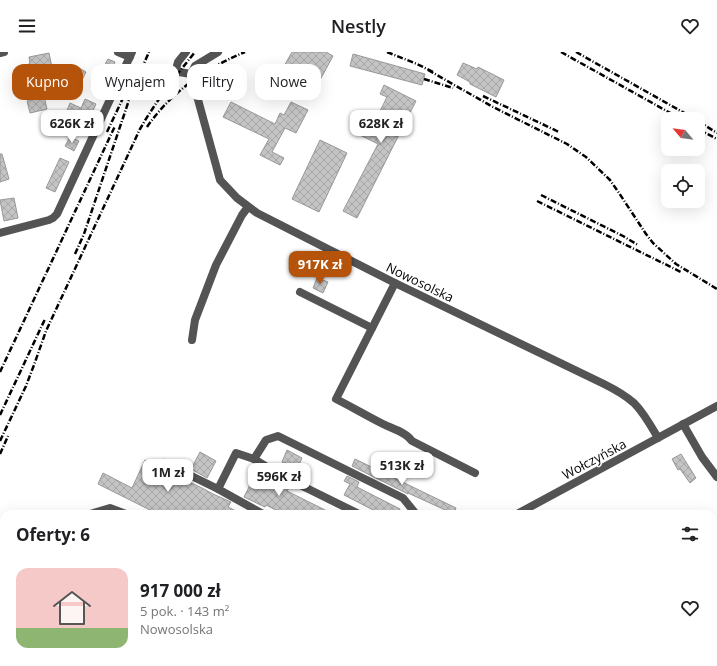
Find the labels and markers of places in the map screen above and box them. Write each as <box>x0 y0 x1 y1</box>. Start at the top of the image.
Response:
pin: 626K zł <box>35 110 109 144</box>
pin: 628K zł <box>344 110 418 144</box>
pin: 917K zł <box>283 251 357 285</box>
pin: 513K zł <box>365 452 439 486</box>
pin: 1M zł <box>140 459 196 493</box>
pin: 596K zł <box>242 463 316 497</box>

